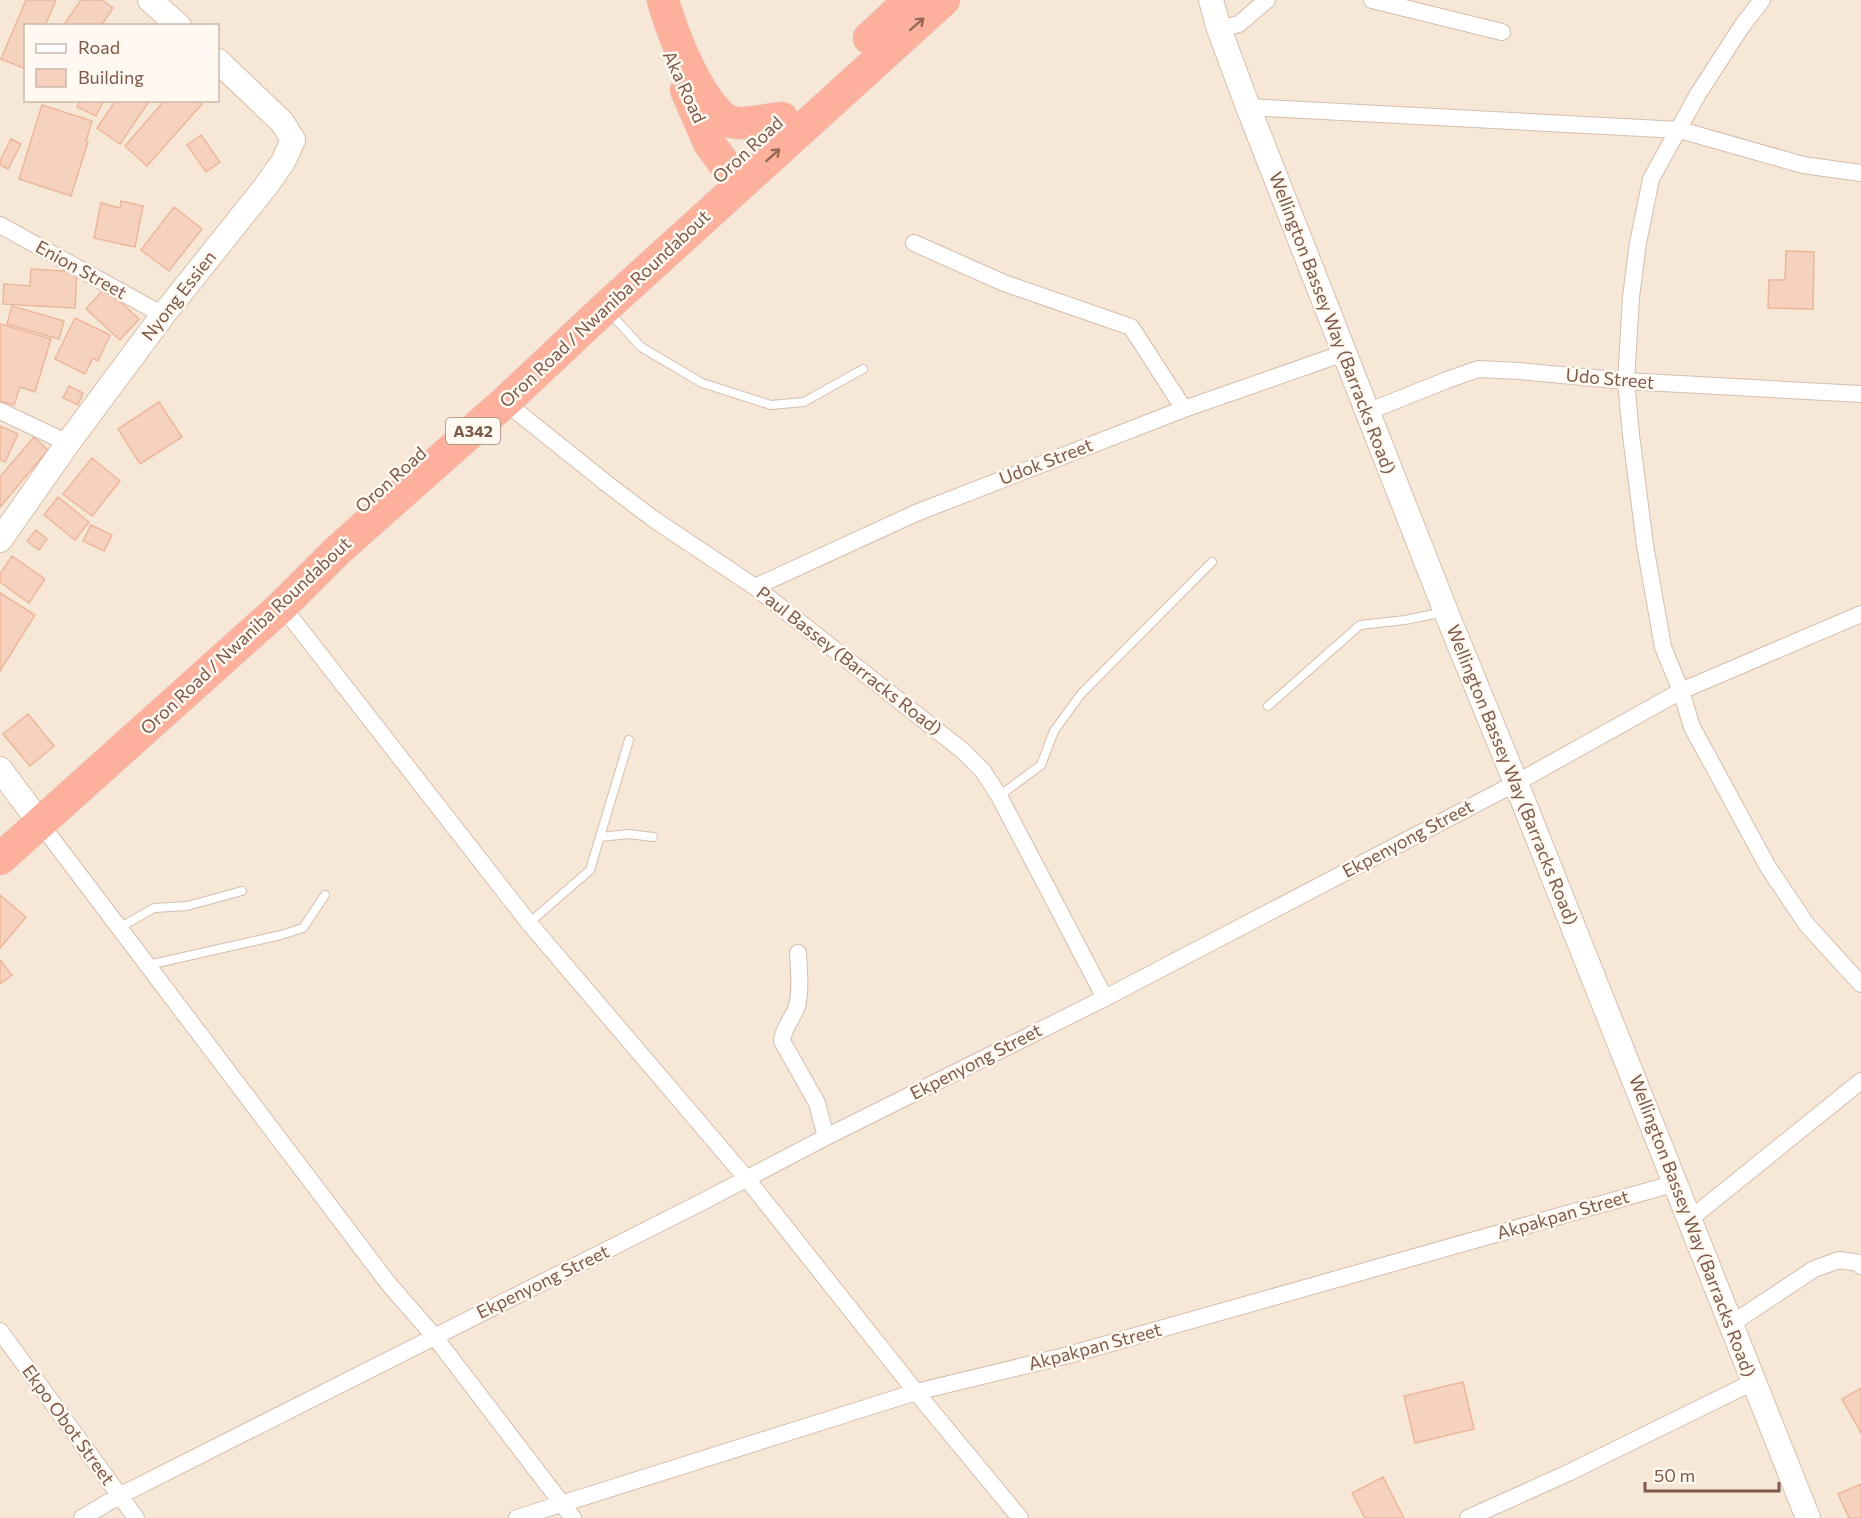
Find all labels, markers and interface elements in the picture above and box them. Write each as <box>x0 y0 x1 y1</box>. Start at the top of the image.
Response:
one-way arrow <box>909 17 924 31</box>
legend <box>24 24 219 102</box>
text: Road <box>78 36 120 58</box>
street label: Aka Road <box>659 47 711 126</box>
text: Building <box>78 66 144 88</box>
street label: Oron Road <box>708 111 787 187</box>
one-way arrow <box>765 148 780 162</box>
street label: Wellington Bassey Way (Barracks Road) <box>1265 168 1401 477</box>
street label: Oron Road / Nwaniba Roundabout <box>494 205 714 412</box>
street label: Enion Street <box>32 235 131 303</box>
street label: Nyong Essien <box>136 246 220 345</box>
street label: Udo Street <box>1565 363 1655 393</box>
road number: A342 <box>446 418 500 444</box>
street label: Udok Street <box>996 433 1096 489</box>
street label: Oron Road <box>350 442 430 517</box>
street label: Oron Road / Nwaniba Roundabout <box>135 532 355 739</box>
street label: Paul Bassey (Barracks Road) <box>753 581 947 739</box>
street label: Wellington Bassey Way (Barracks Road) <box>1442 621 1583 928</box>
street label: Ekpenyong Street <box>1338 794 1477 882</box>
street label: Ekpenyong Street <box>906 1018 1045 1104</box>
street label: Wellington Bassey Way (Barracks Road) <box>1625 1071 1761 1380</box>
street label: Akpakpan Street <box>1494 1185 1631 1243</box>
street label: Ekpenyong Street <box>473 1239 612 1323</box>
street label: Akpakpan Street <box>1026 1318 1164 1374</box>
street label: Ekpo Obot Street <box>18 1360 120 1489</box>
scale bar <box>1645 1455 1778 1493</box>
text: 50 m <box>1654 1464 1695 1486</box>

